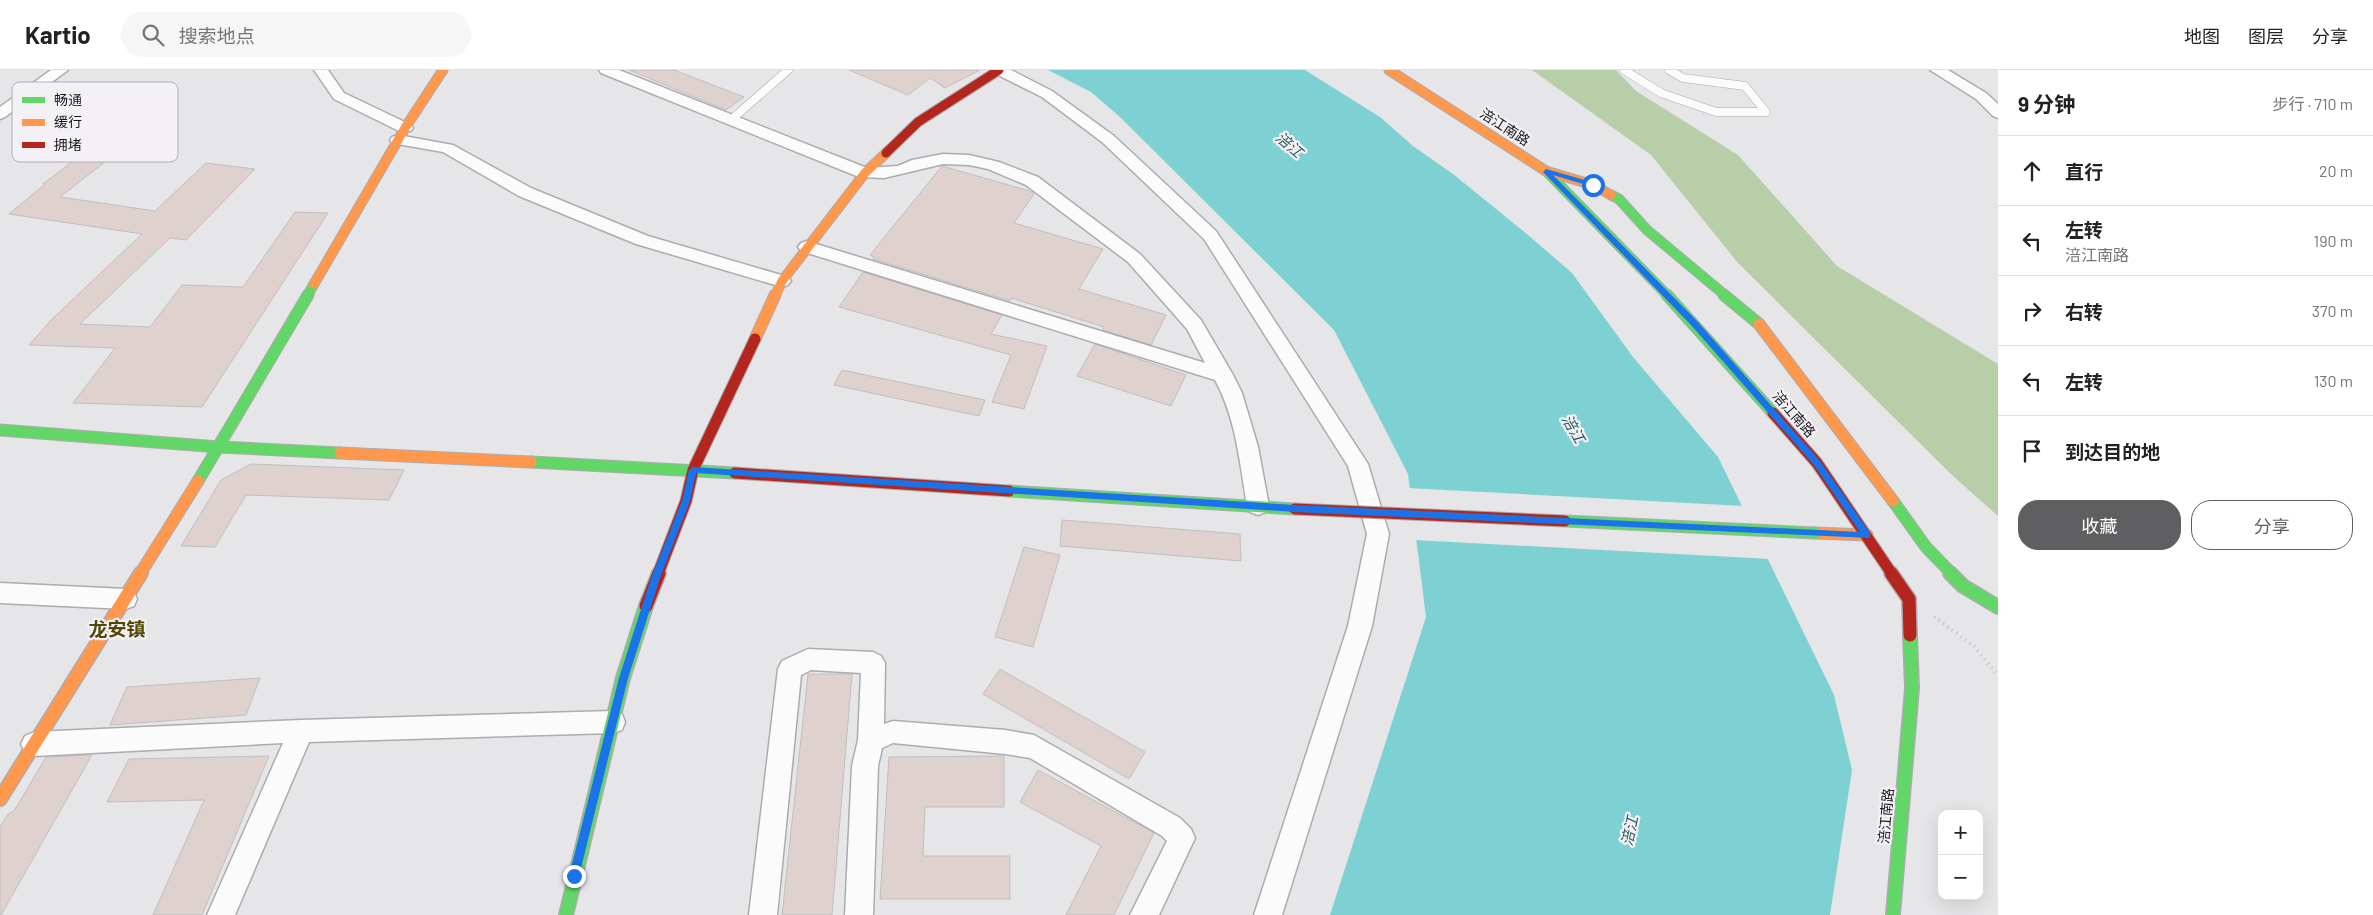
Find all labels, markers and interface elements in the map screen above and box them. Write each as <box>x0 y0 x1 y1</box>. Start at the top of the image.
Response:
search box <box>121 12 471 57</box>
text: Kartio <box>25 20 91 49</box>
icon: search <box>139 21 167 49</box>
text: 搜索地点 <box>179 24 255 47</box>
text: 地图 <box>2184 25 2220 47</box>
text: 图层 <box>2248 25 2284 47</box>
text: 分享 <box>2312 25 2348 47</box>
legend <box>12 82 178 162</box>
text: 畅通 <box>54 91 82 108</box>
text: 9 分钟 <box>2018 91 2075 116</box>
text: 步行 · 710 m <box>2273 94 2353 113</box>
street label: 涪江南路 <box>1477 104 1533 149</box>
text: 缓行 <box>54 113 82 130</box>
water label: 涪江 <box>1272 128 1308 162</box>
text: 拥堵 <box>54 136 82 153</box>
icon: ahead <box>2018 157 2046 185</box>
text: 直行 <box>2065 160 2103 183</box>
text: 20 m <box>2319 161 2353 180</box>
route start <box>1582 174 1605 197</box>
text: 左转 <box>2065 218 2103 241</box>
icon: left <box>2018 227 2046 255</box>
text: 190 m <box>2314 231 2353 250</box>
text: 涪江南路 <box>2065 245 2129 264</box>
icon: right <box>2018 297 2046 325</box>
text: 右转 <box>2065 300 2103 323</box>
text: 370 m <box>2312 301 2353 320</box>
icon: left <box>2018 367 2046 395</box>
text: 左转 <box>2065 370 2103 393</box>
text: 130 m <box>2314 371 2353 390</box>
street label: 涪江南路 <box>1770 387 1819 440</box>
water label: 涪江 <box>1559 411 1590 448</box>
icon: arrive <box>2018 437 2046 465</box>
text: 到达目的地 <box>2065 440 2160 463</box>
button: 收藏 <box>2018 500 2181 550</box>
button: 分享 <box>2191 500 2353 550</box>
district label: 龙安镇 <box>88 617 146 640</box>
street label: 涪江南路 <box>1875 787 1896 845</box>
map controls <box>1938 810 1983 900</box>
button: + <box>1938 810 1983 855</box>
water label: 涪江 <box>1617 812 1641 847</box>
button: − <box>1938 855 1983 900</box>
route end <box>563 865 586 888</box>

